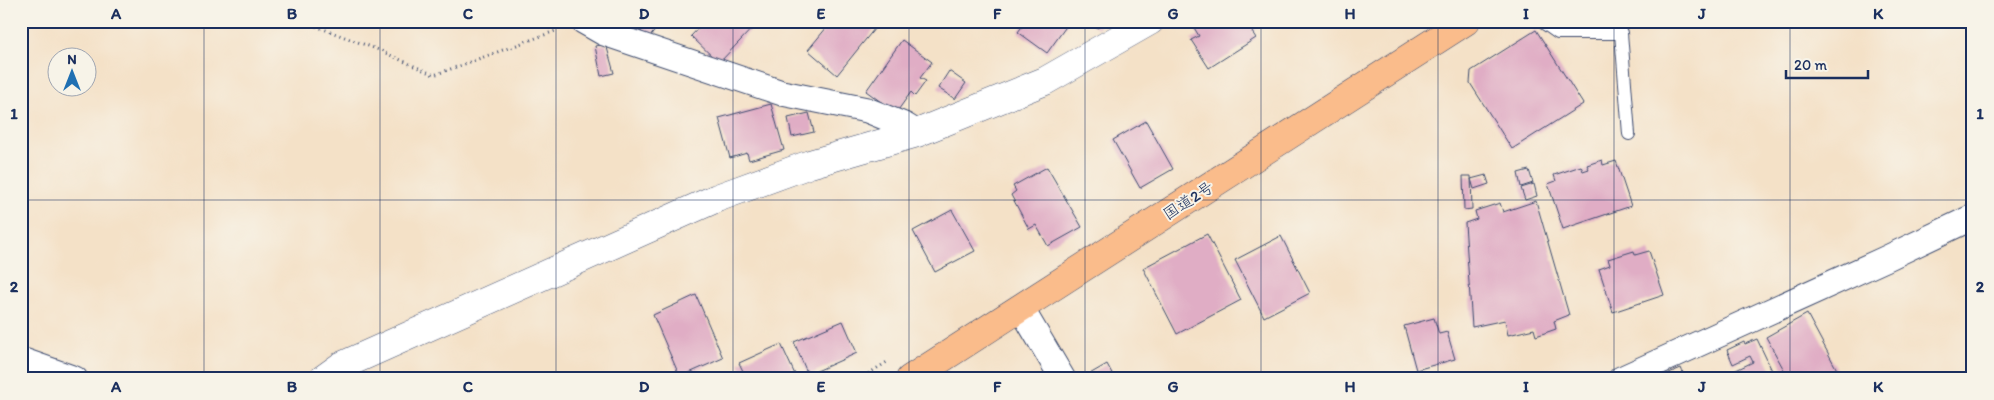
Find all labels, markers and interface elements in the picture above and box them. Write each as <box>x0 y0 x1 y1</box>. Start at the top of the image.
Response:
text: A <box>110 4 122 23</box>
text: B <box>287 4 298 23</box>
text: C <box>463 4 474 23</box>
text: D <box>639 4 650 23</box>
text: E <box>817 4 826 23</box>
text: F <box>993 4 1002 23</box>
text: G <box>1167 4 1179 23</box>
text: H <box>1344 4 1356 23</box>
text: I <box>1523 4 1529 23</box>
text: J <box>1697 4 1706 23</box>
text: K <box>1873 4 1884 23</box>
north arrow <box>48 48 98 98</box>
scale bar <box>1786 48 1869 80</box>
text: N <box>67 51 77 68</box>
text: 20 m <box>1794 56 1828 74</box>
text: 1 <box>10 104 18 123</box>
text: 1 <box>1976 104 1984 123</box>
street label: 国道2号 <box>1159 177 1217 224</box>
text: 2 <box>10 277 19 296</box>
text: 2 <box>1976 277 1985 296</box>
text: A <box>110 377 122 396</box>
text: B <box>287 377 298 396</box>
text: C <box>463 377 474 396</box>
text: D <box>639 377 650 396</box>
text: E <box>817 377 826 396</box>
text: F <box>993 377 1002 396</box>
text: G <box>1167 377 1179 396</box>
text: H <box>1344 377 1356 396</box>
text: I <box>1523 377 1529 396</box>
text: J <box>1697 377 1706 396</box>
text: K <box>1873 377 1884 396</box>

